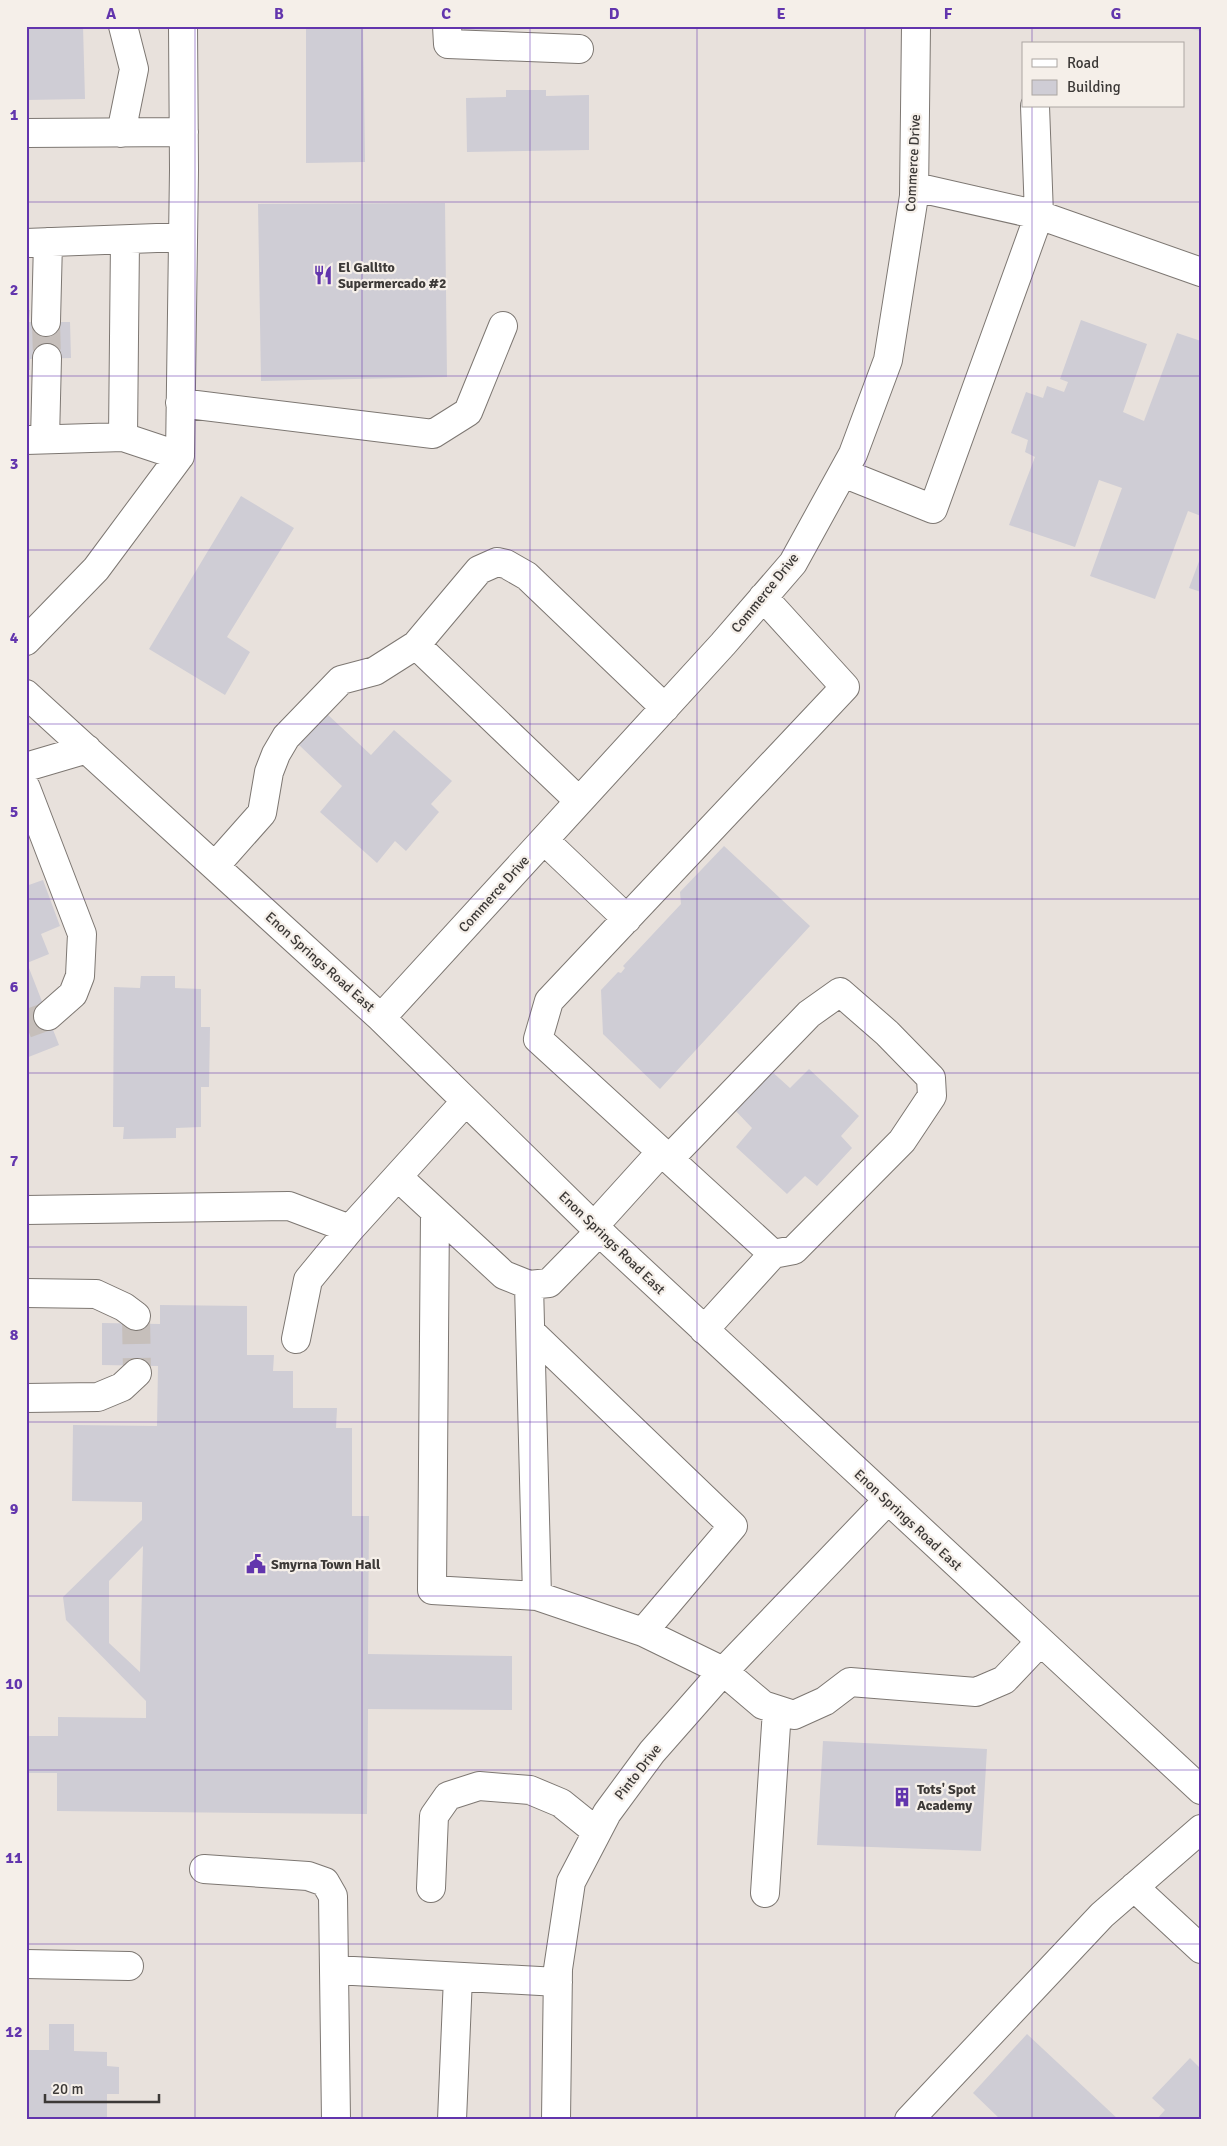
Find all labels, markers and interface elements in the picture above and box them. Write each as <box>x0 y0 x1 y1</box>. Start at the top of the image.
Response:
text: A <box>106 4 117 24</box>
text: B <box>274 4 284 24</box>
text: C <box>441 4 451 24</box>
text: D <box>609 4 620 24</box>
text: E <box>776 4 786 24</box>
text: F <box>944 4 953 24</box>
text: G <box>1111 4 1121 24</box>
legend <box>1022 42 1184 108</box>
text: Road <box>1067 54 1099 72</box>
text: Building <box>1067 78 1121 96</box>
text: 1 <box>10 105 19 125</box>
street label: Commerce Drive <box>902 114 924 212</box>
place label: El Gallito Supermercado #2 <box>338 259 446 292</box>
restaurant icon: El Gallito Supermercado #2 <box>312 264 334 286</box>
text: 2 <box>10 280 18 300</box>
text: 3 <box>10 454 18 474</box>
street label: Commerce Drive <box>728 550 802 636</box>
text: 4 <box>10 628 19 648</box>
text: 5 <box>10 802 18 822</box>
street label: Commerce Drive <box>455 852 533 936</box>
street label: Enon Springs Road East <box>262 908 378 1016</box>
text: 6 <box>10 977 19 997</box>
text: 7 <box>10 1151 19 1171</box>
street label: Enon Springs Road East <box>555 1188 669 1298</box>
text: 8 <box>10 1325 19 1345</box>
street label: Enon Springs Road East <box>851 1466 965 1574</box>
text: 9 <box>10 1499 19 1519</box>
public building icon: Smyrna Town Hall <box>245 1553 267 1575</box>
place label: Smyrna Town Hall <box>271 1556 381 1573</box>
text: 10 <box>5 1674 23 1694</box>
street label: Pinto Drive <box>611 1741 665 1803</box>
place label: Tots' Spot Academy <box>917 1781 977 1814</box>
building icon: Tots' Spot Academy <box>891 1786 913 1808</box>
text: 11 <box>5 1848 23 1868</box>
text: 12 <box>5 2022 23 2042</box>
scale bar <box>45 2071 159 2103</box>
text: 20 m <box>52 2080 83 2098</box>

